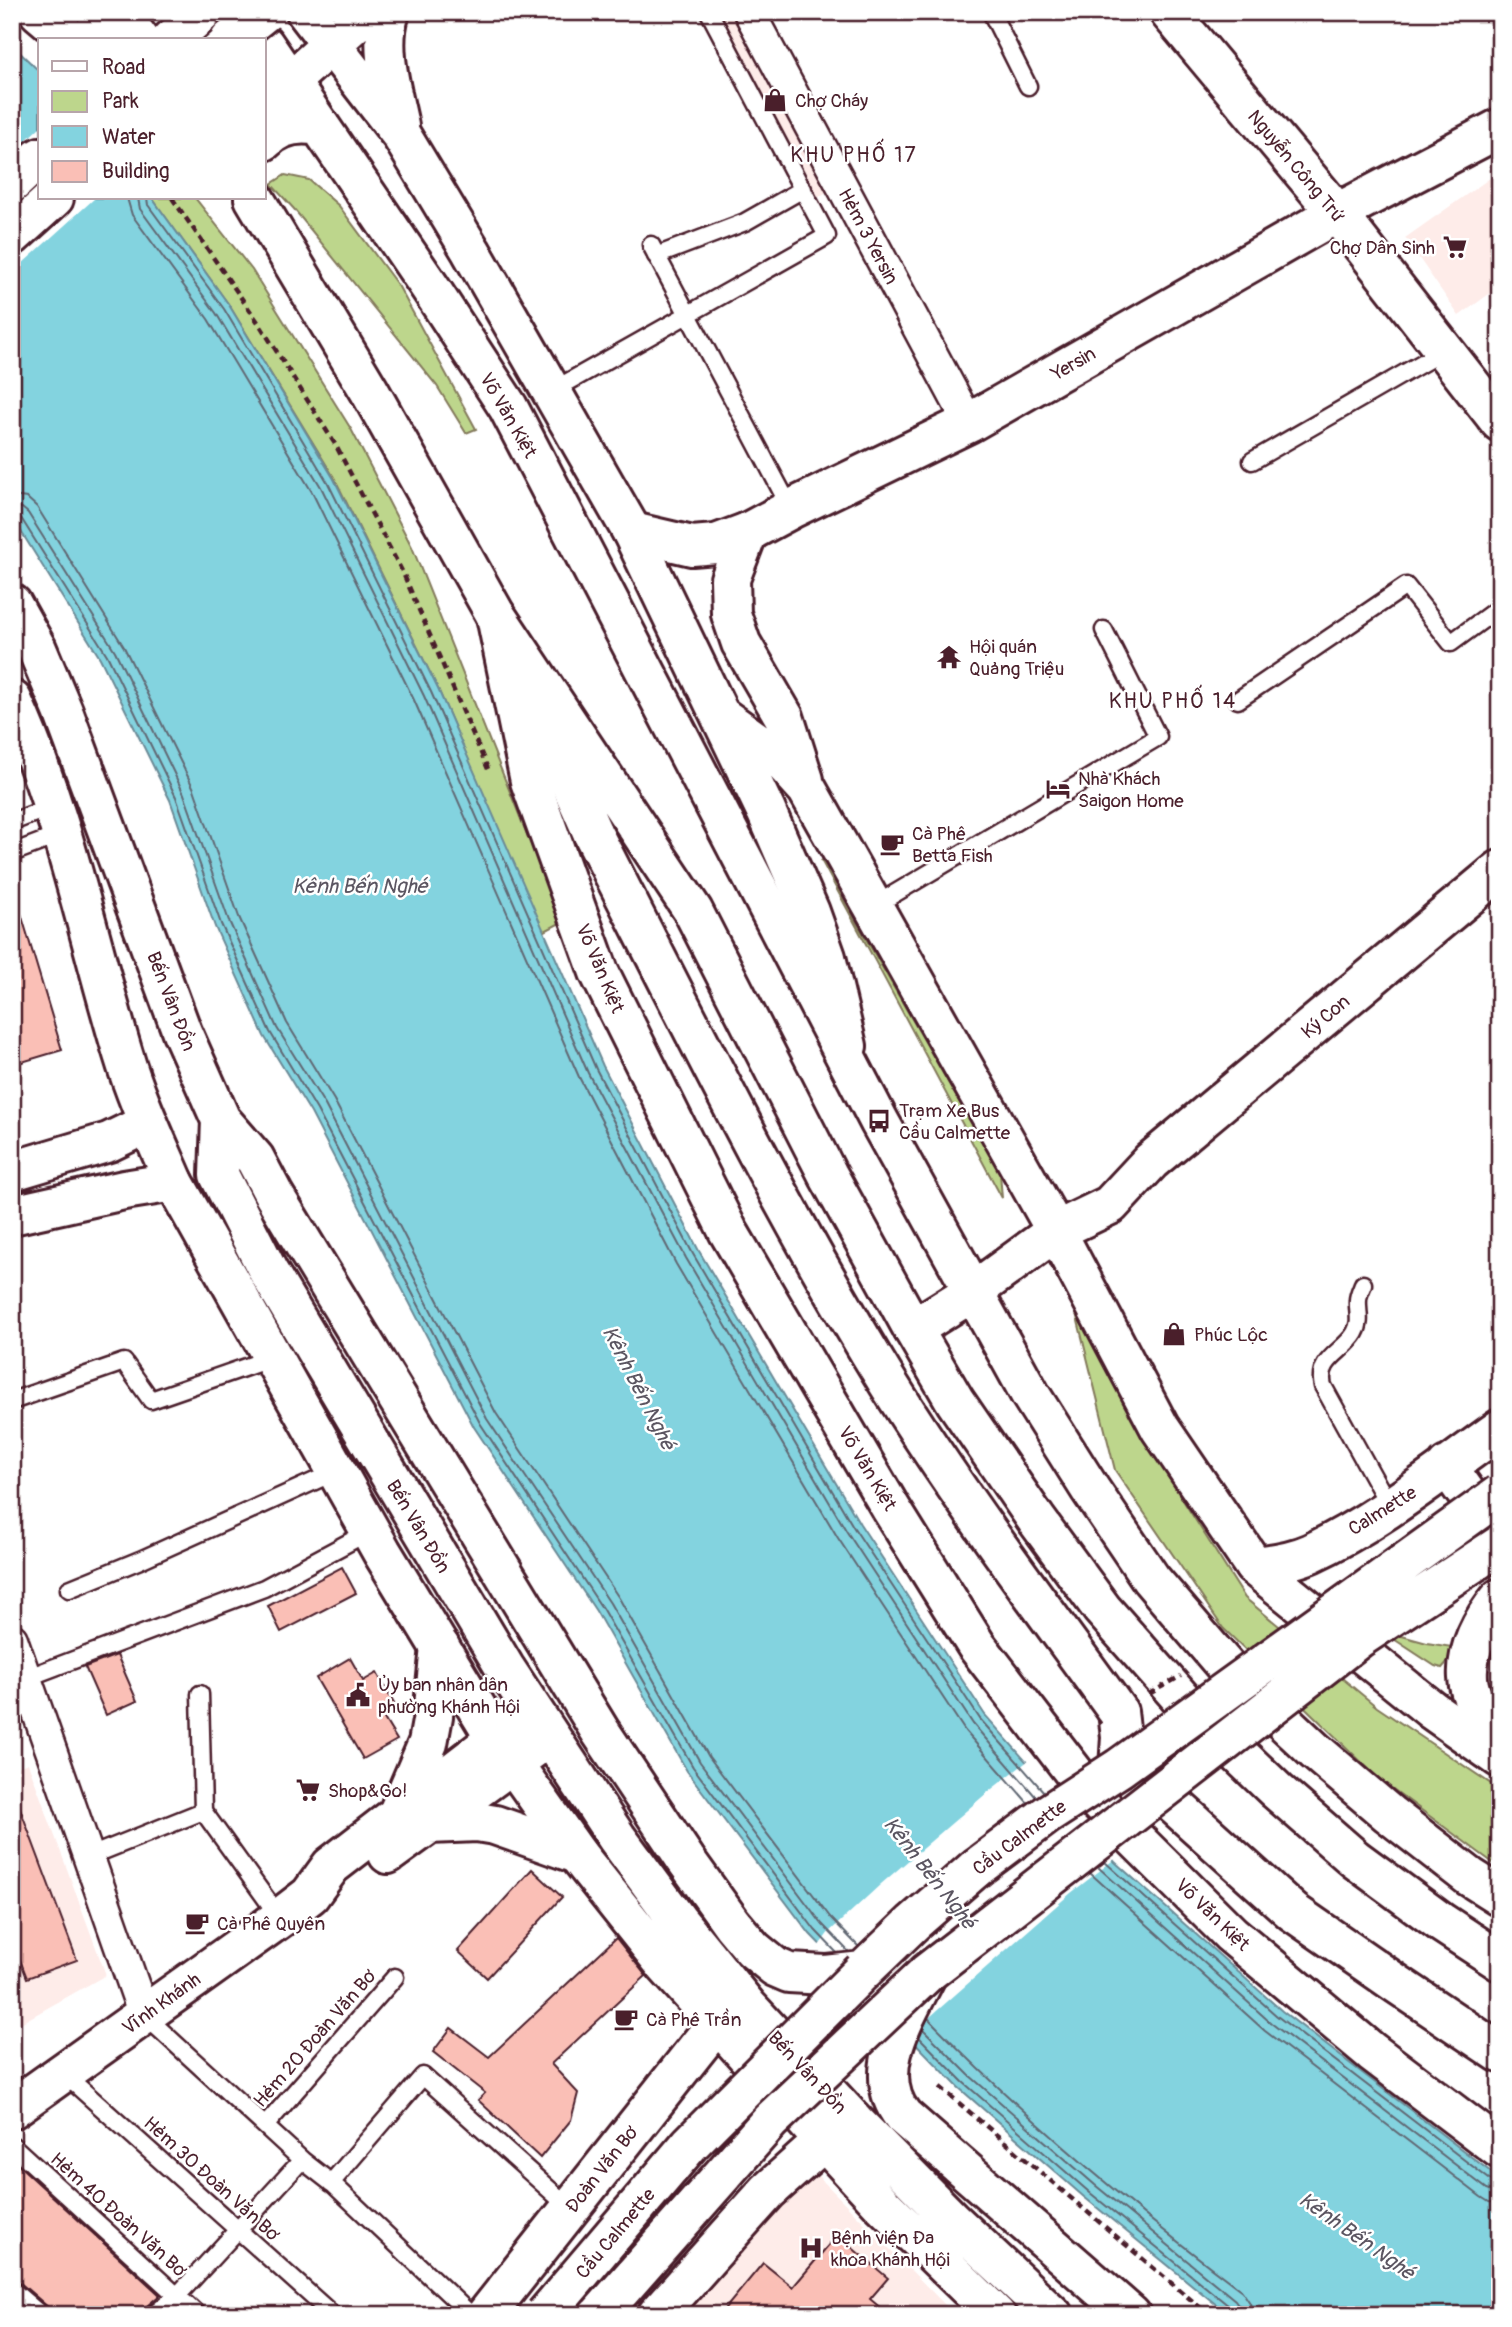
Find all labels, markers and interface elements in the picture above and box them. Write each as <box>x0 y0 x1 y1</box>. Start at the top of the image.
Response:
legend <box>38 38 266 200</box>
text: Road <box>102 54 146 81</box>
shop icon: Chợ Cháy <box>761 86 789 114</box>
text: Park <box>102 88 139 115</box>
place label: Chợ Cháy <box>795 89 868 113</box>
street label: Nguyễn Công Trứ <box>1242 105 1350 228</box>
text: Water <box>102 124 156 151</box>
district label: KHU PHỐ 17 <box>790 138 918 169</box>
text: Building <box>102 158 169 185</box>
street label: Hẻm 3 Yersin <box>833 184 903 289</box>
supermarket icon: Chợ Dân Sinh <box>1441 233 1469 261</box>
place label: Chợ Dân Sinh <box>1330 236 1435 260</box>
street label: Yersin <box>1046 342 1100 387</box>
street label: Võ Văn Kiệt <box>474 369 542 463</box>
place label: Hội quán Quảng Triệu <box>969 635 1064 681</box>
temple icon: Hội quán Quảng Triệu <box>935 643 963 671</box>
district label: KHU PHỐ 14 <box>1109 684 1237 715</box>
place label: Nhà Khách Saigon Home <box>1078 767 1184 813</box>
hotel icon: Nhà Khách Saigon Home <box>1044 775 1072 803</box>
place label: Cà Phê Betta Fish <box>912 822 993 868</box>
cafe icon: Cà Phê Betta Fish <box>878 830 906 858</box>
water label: Kênh Bến Nghé <box>292 873 430 900</box>
street label: Võ Văn Kiệt <box>571 920 630 1017</box>
street label: Bến Vân Đồn <box>141 948 201 1055</box>
street label: Ký Con <box>1296 990 1355 1044</box>
place label: Trạm Xe Bus Cầu Calmette <box>899 1099 1011 1145</box>
bus stop icon: Trạm Xe Bus Cầu Calmette <box>865 1107 893 1135</box>
shop icon: Phúc Lộc <box>1160 1320 1188 1348</box>
water label: Kênh Bến Nghé <box>596 1322 682 1456</box>
place label: Phúc Lộc <box>1194 1323 1268 1347</box>
street label: Võ Văn Kiệt <box>833 1422 902 1516</box>
street label: Bến Vân Đồn <box>381 1475 455 1578</box>
street label: Calmette <box>1344 1480 1422 1541</box>
place label: Ủy ban nhân dân phường Khánh Hội <box>378 1673 520 1719</box>
public building icon: Ủy ban nhân dân phường Khánh Hội <box>344 1681 372 1709</box>
supermarket icon: Shop&Go! <box>294 1776 322 1804</box>
place label: Shop&Go! <box>328 1779 408 1803</box>
street label: Cầu Calmette <box>968 1794 1072 1881</box>
water label: Kênh Bến Nghé <box>877 1812 983 1936</box>
street label: Võ Văn Kiệt <box>1170 1873 1255 1956</box>
cafe icon: Cà Phê Quyên <box>183 1909 211 1937</box>
place label: Cà Phê Quyên <box>217 1912 325 1936</box>
street label: Hẻm 20 Đoàn Văn Bơ <box>248 1964 381 2112</box>
street label: Vĩnh Khánh <box>118 1967 205 2040</box>
cafe icon: Cà Phê Trần <box>612 2005 640 2033</box>
place label: Cà Phê Trần <box>646 2008 742 2032</box>
street label: Bến Vân Đồn <box>763 2026 852 2119</box>
street label: Hẻm 30 Đoàn Văn Bơ <box>138 2111 285 2246</box>
street label: Đoàn Văn Bơ <box>560 2121 644 2218</box>
street label: Hẻm 40 Đoàn Văn Bơ <box>45 2147 192 2283</box>
street label: Cầu Calmette <box>571 2183 661 2284</box>
water label: Kênh Bến Nghé <box>1293 2186 1421 2287</box>
place label: Bệnh viện Đa khoa Khánh Hội <box>831 2226 950 2272</box>
hospital icon: Bệnh viện Đa khoa Khánh Hội <box>797 2234 825 2262</box>

